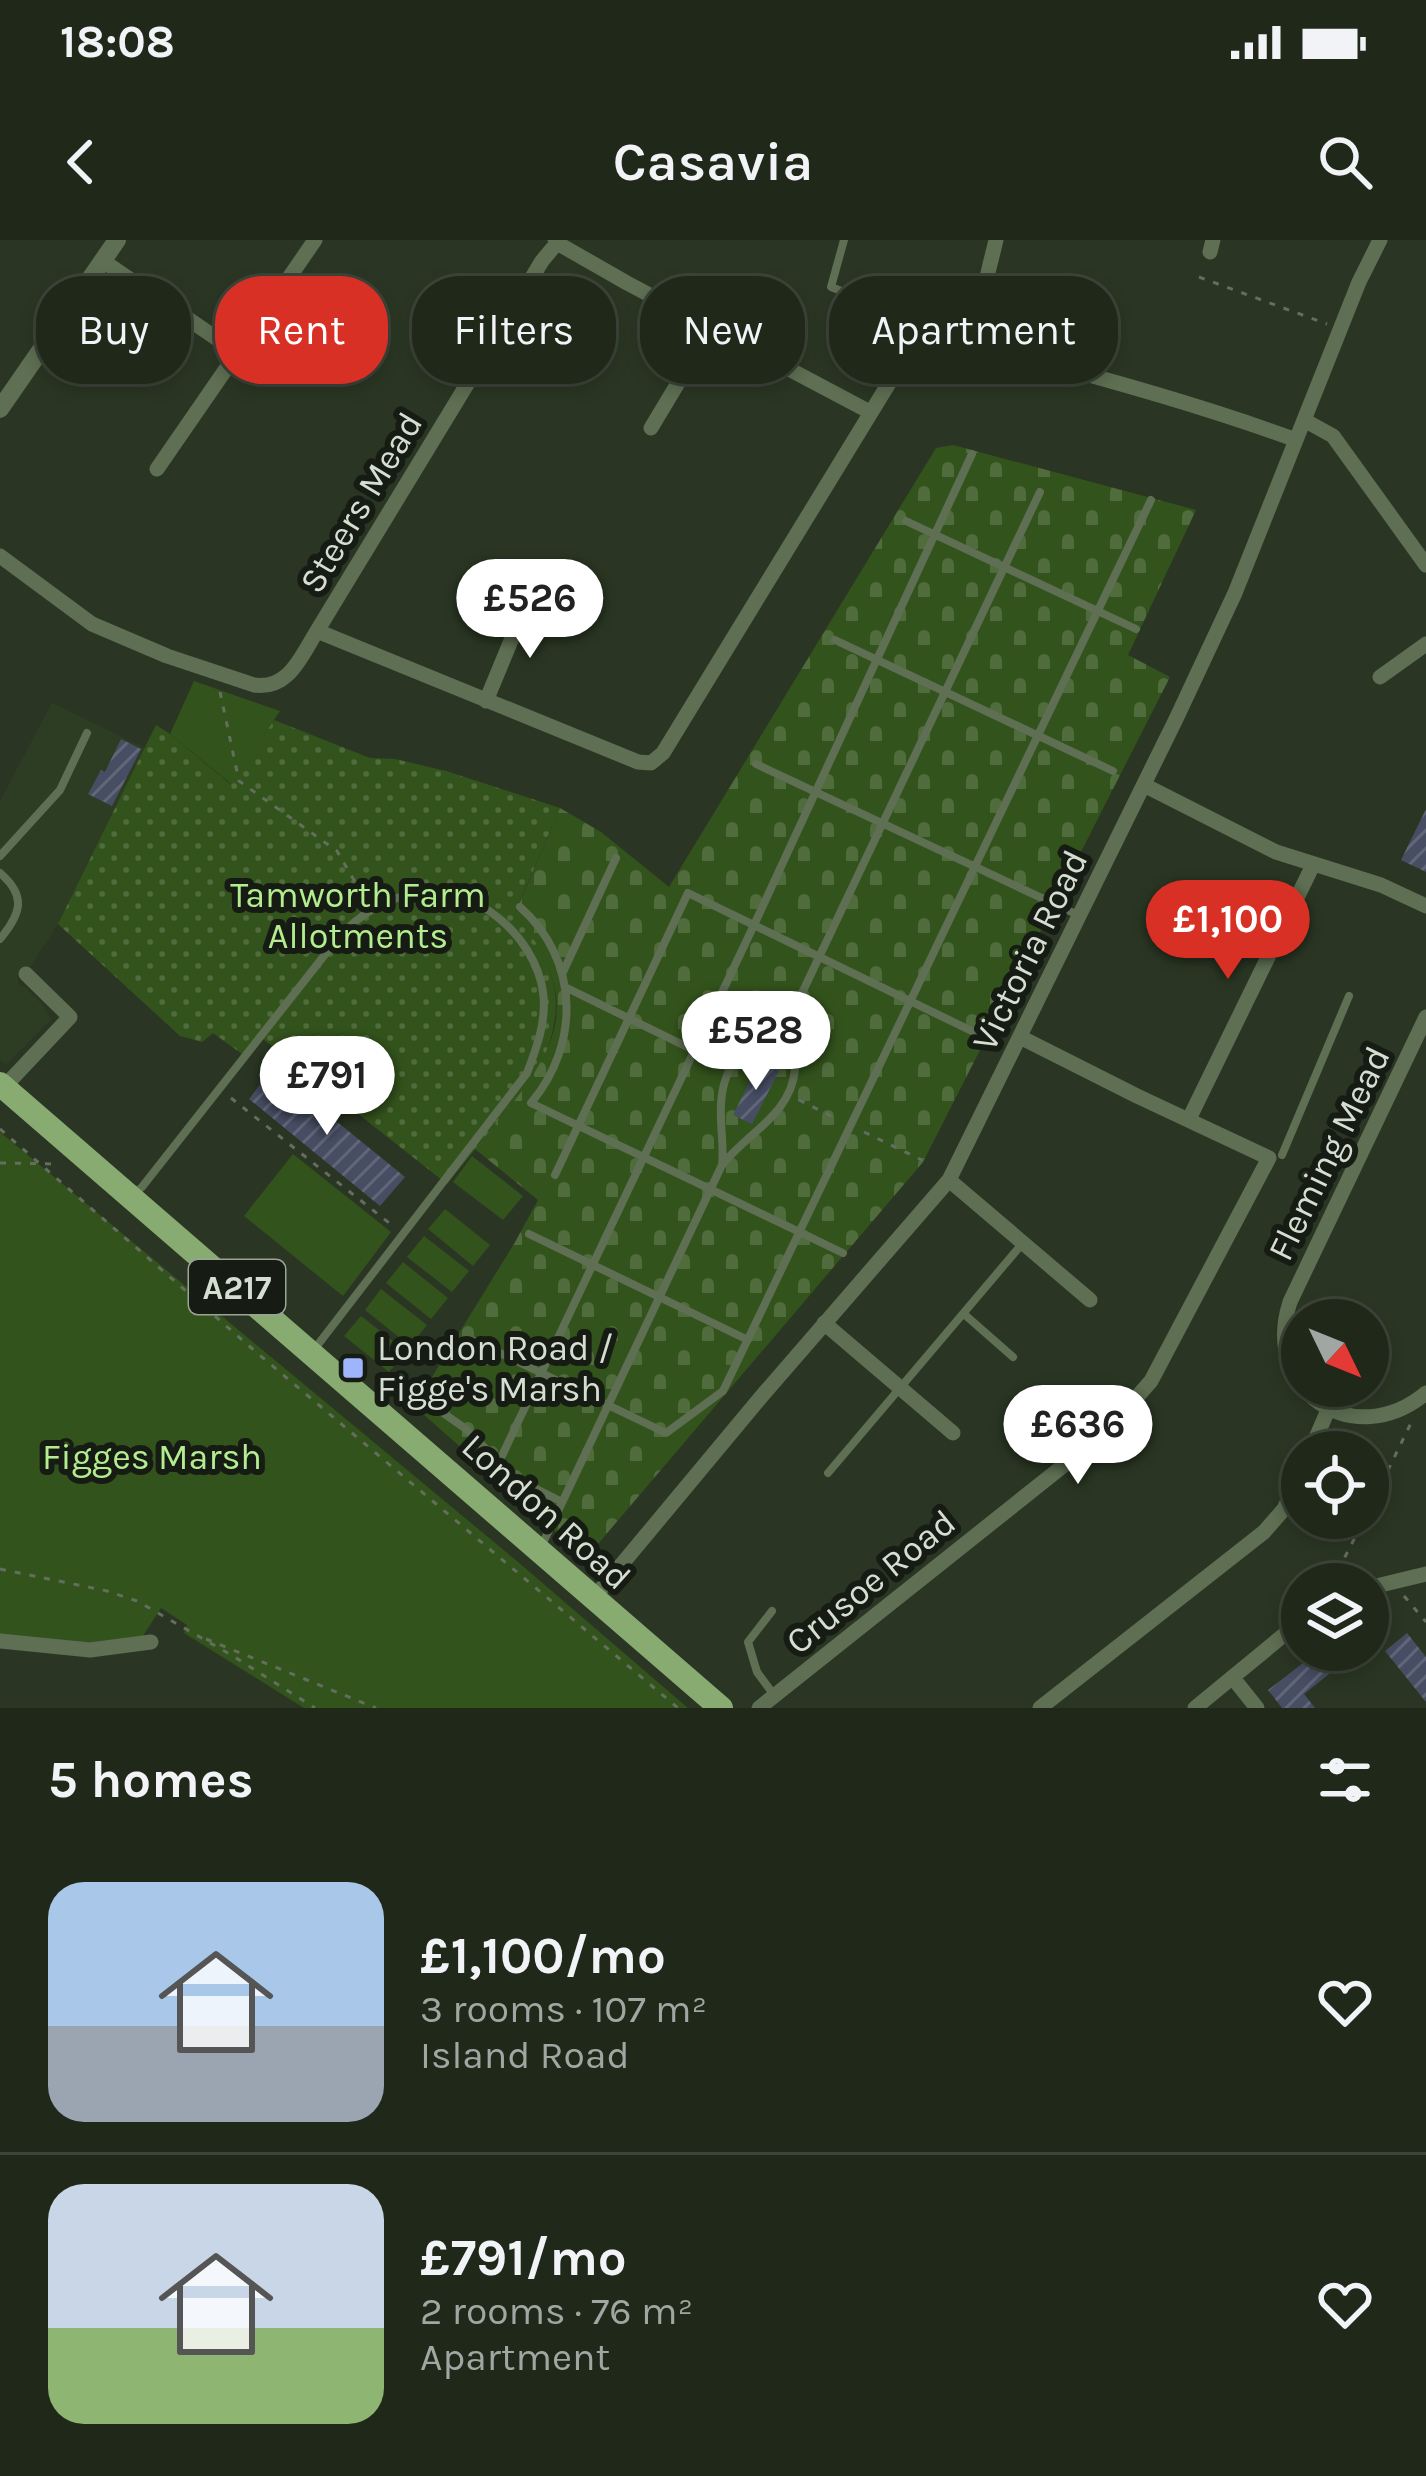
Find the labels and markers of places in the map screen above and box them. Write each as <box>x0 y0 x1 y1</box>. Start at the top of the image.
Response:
pin: £526 <box>459 559 601 661</box>
pin: £1,100 <box>1130 880 1326 982</box>
pin: £528 <box>685 991 827 1093</box>
pin: £791 <box>256 1036 398 1138</box>
place label: London Road / Figge's Marsh <box>377 1327 613 1410</box>
marker: London Road / Figge's Marsh <box>340 1355 366 1381</box>
pin: £636 <box>1007 1385 1149 1487</box>

